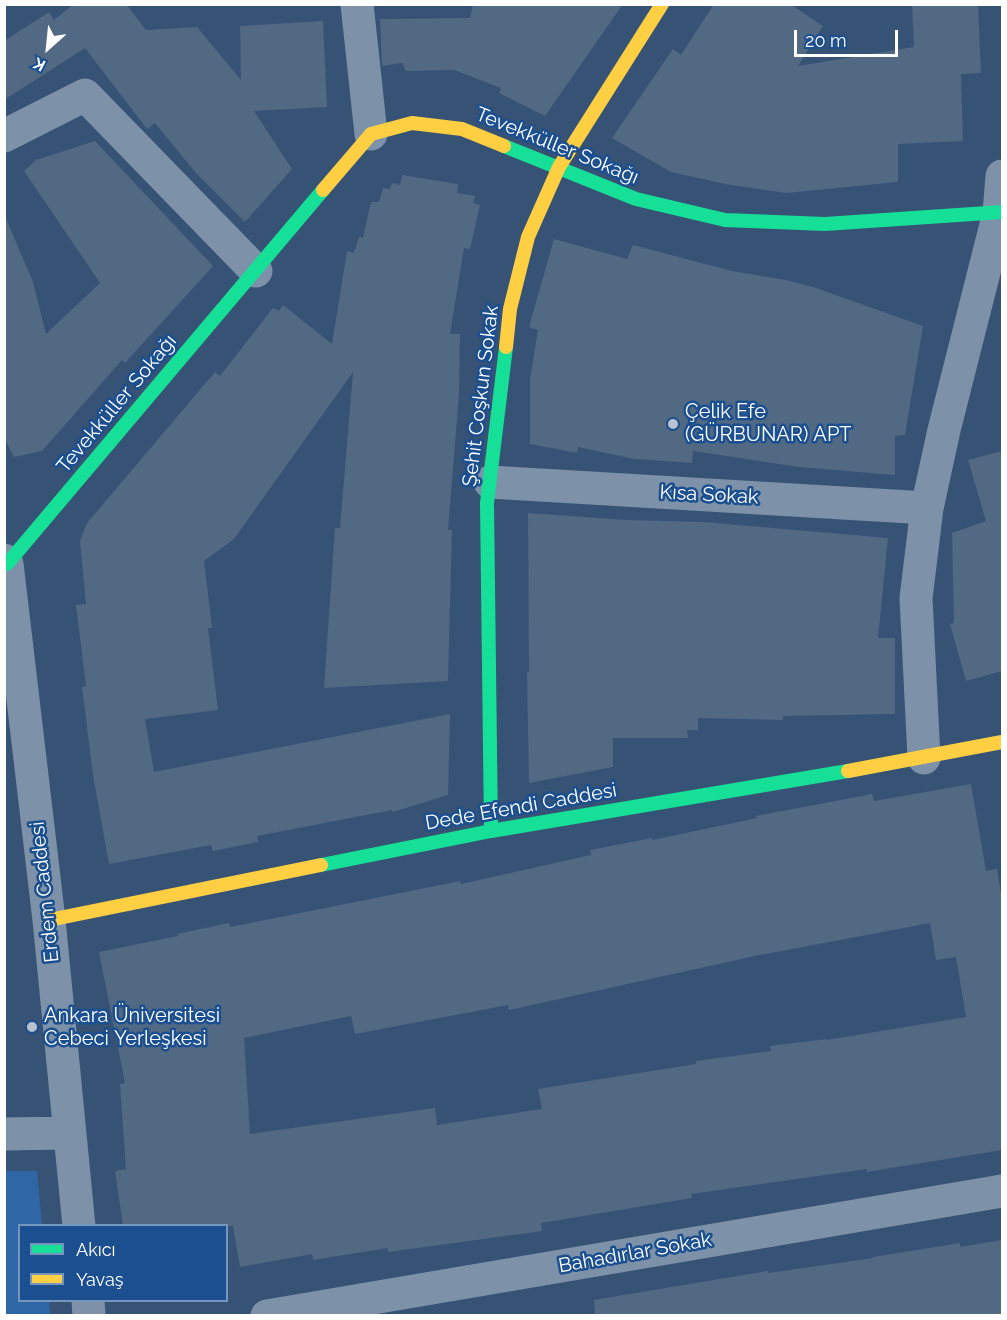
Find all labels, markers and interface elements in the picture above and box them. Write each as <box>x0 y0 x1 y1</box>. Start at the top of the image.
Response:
north arrow <box>18 18 78 78</box>
scale bar <box>797 18 900 56</box>
text: 20 m <box>805 30 847 51</box>
text: K <box>31 54 49 75</box>
street label: Tevekküller Sokağı <box>472 102 642 190</box>
street label: Şehit Coşkun Sokak <box>458 304 504 488</box>
street label: Tevekküller Sokağı <box>52 330 182 478</box>
place label: Çelik Efe (GÜRBUNAR) APT <box>685 400 852 447</box>
marker: Çelik Efe (GÜRBUNAR) APT <box>666 417 680 431</box>
street label: Kısa Sokak <box>659 480 759 510</box>
street label: Dede Efendi Caddesi <box>423 778 619 836</box>
street label: Erdem Caddesi <box>26 820 64 964</box>
place label: Ankara Üniversitesi Cebeci Yerleşkesi <box>44 1004 220 1051</box>
marker: Ankara Üniversitesi Cebeci Yerleşkesi <box>25 1020 39 1034</box>
legend <box>18 1224 228 1302</box>
street label: Bahadırlar Sokak <box>557 1228 713 1278</box>
text: Akıcı <box>76 1239 115 1260</box>
text: Yavaş <box>76 1269 123 1290</box>

